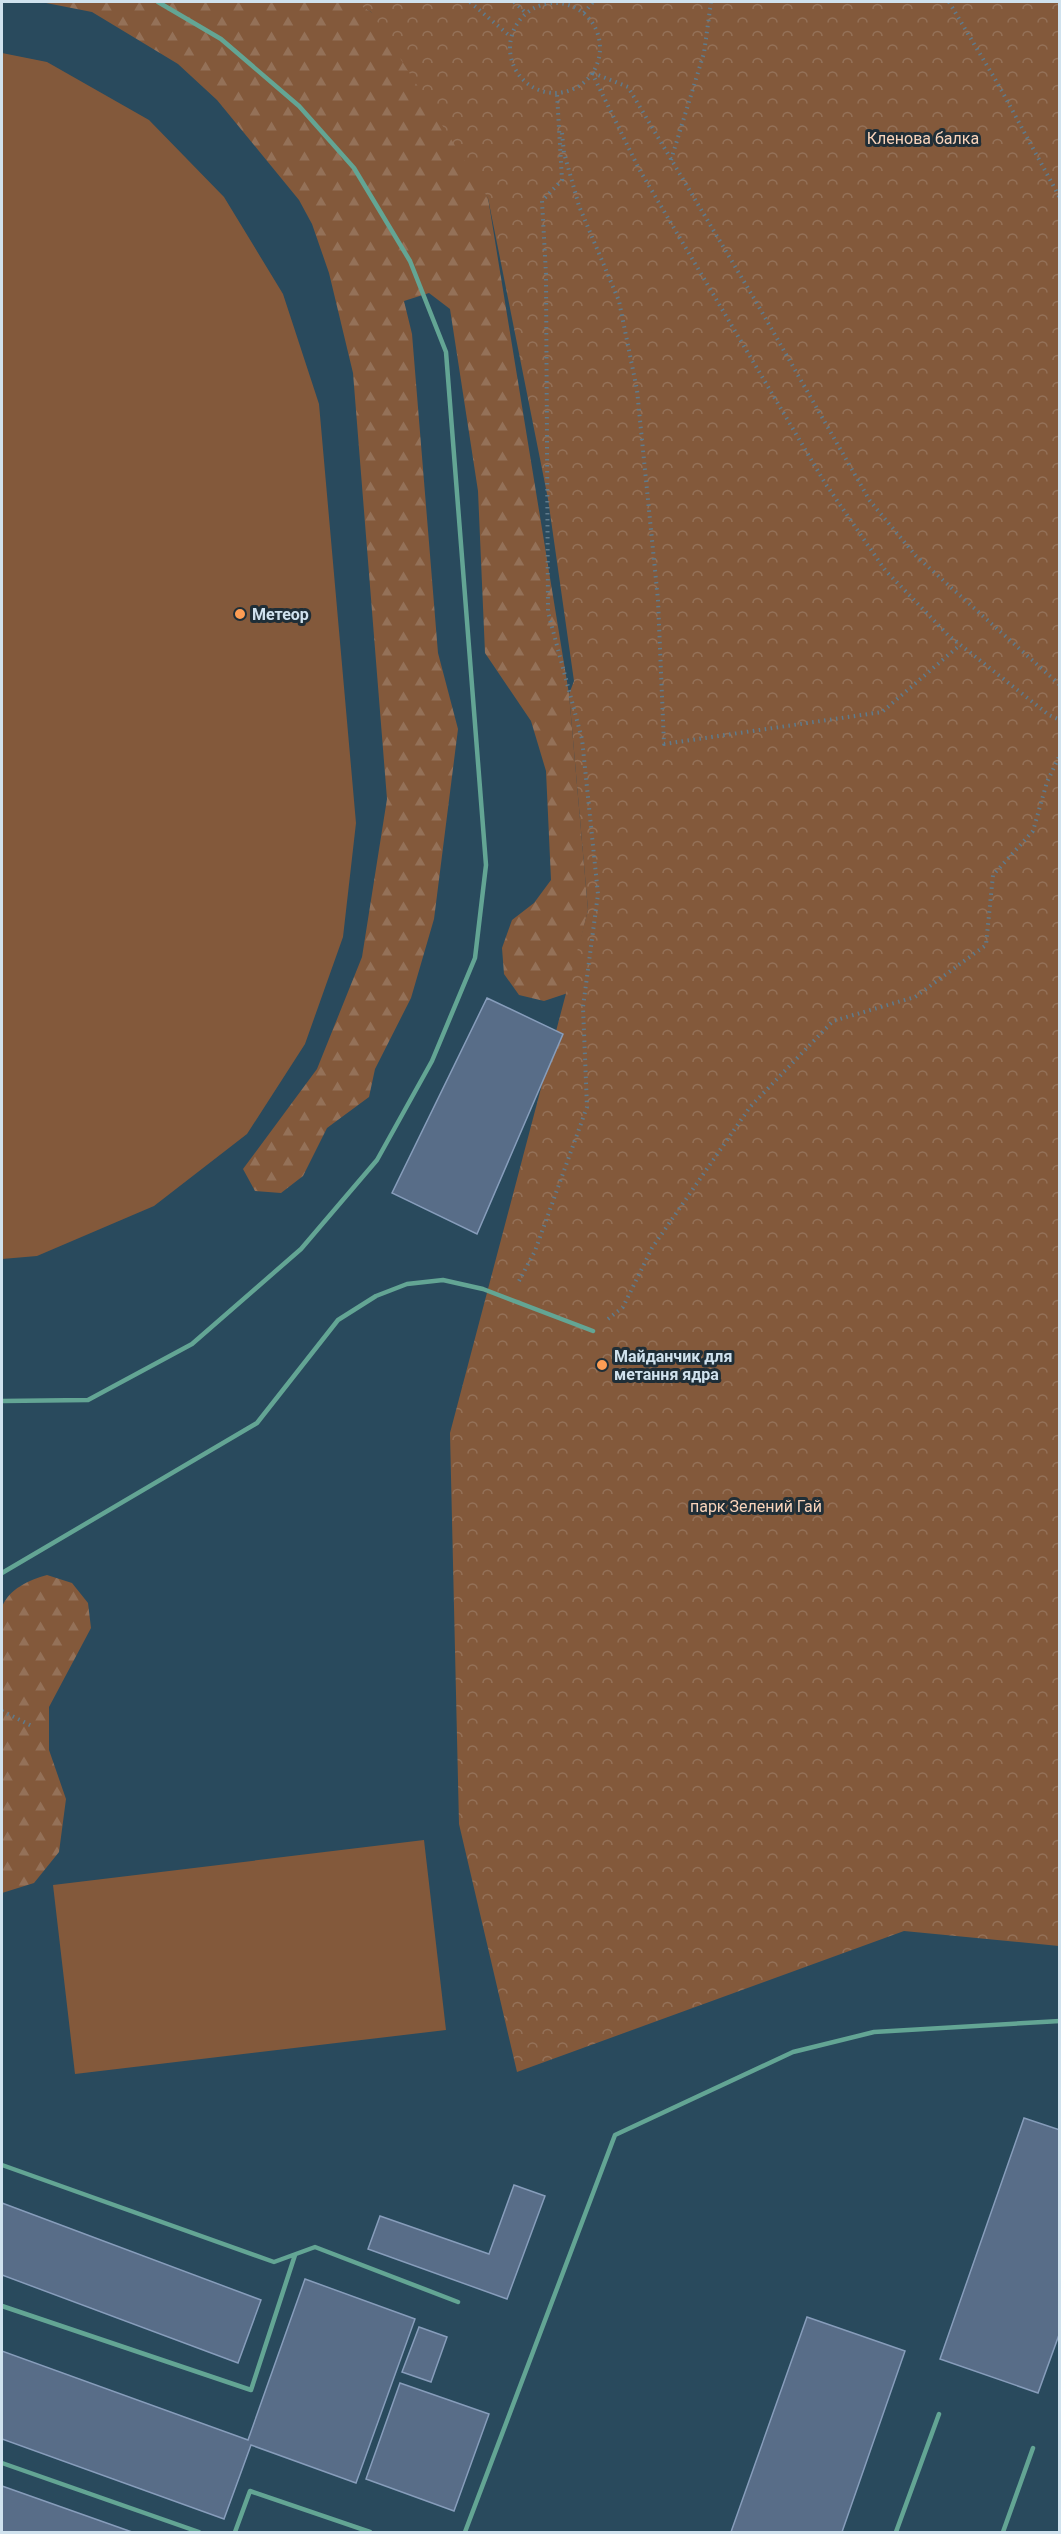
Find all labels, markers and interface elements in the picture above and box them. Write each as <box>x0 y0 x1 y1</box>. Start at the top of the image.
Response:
park label: Кленова балка <box>867 129 979 148</box>
place label: Метеор <box>252 605 309 624</box>
marker: Метеор <box>233 607 247 621</box>
place label: Майданчик для метання ядра <box>614 1347 732 1384</box>
marker: Майданчик для метання ядра <box>595 1358 609 1372</box>
park label: парк Зелений Гай <box>690 1497 822 1516</box>

